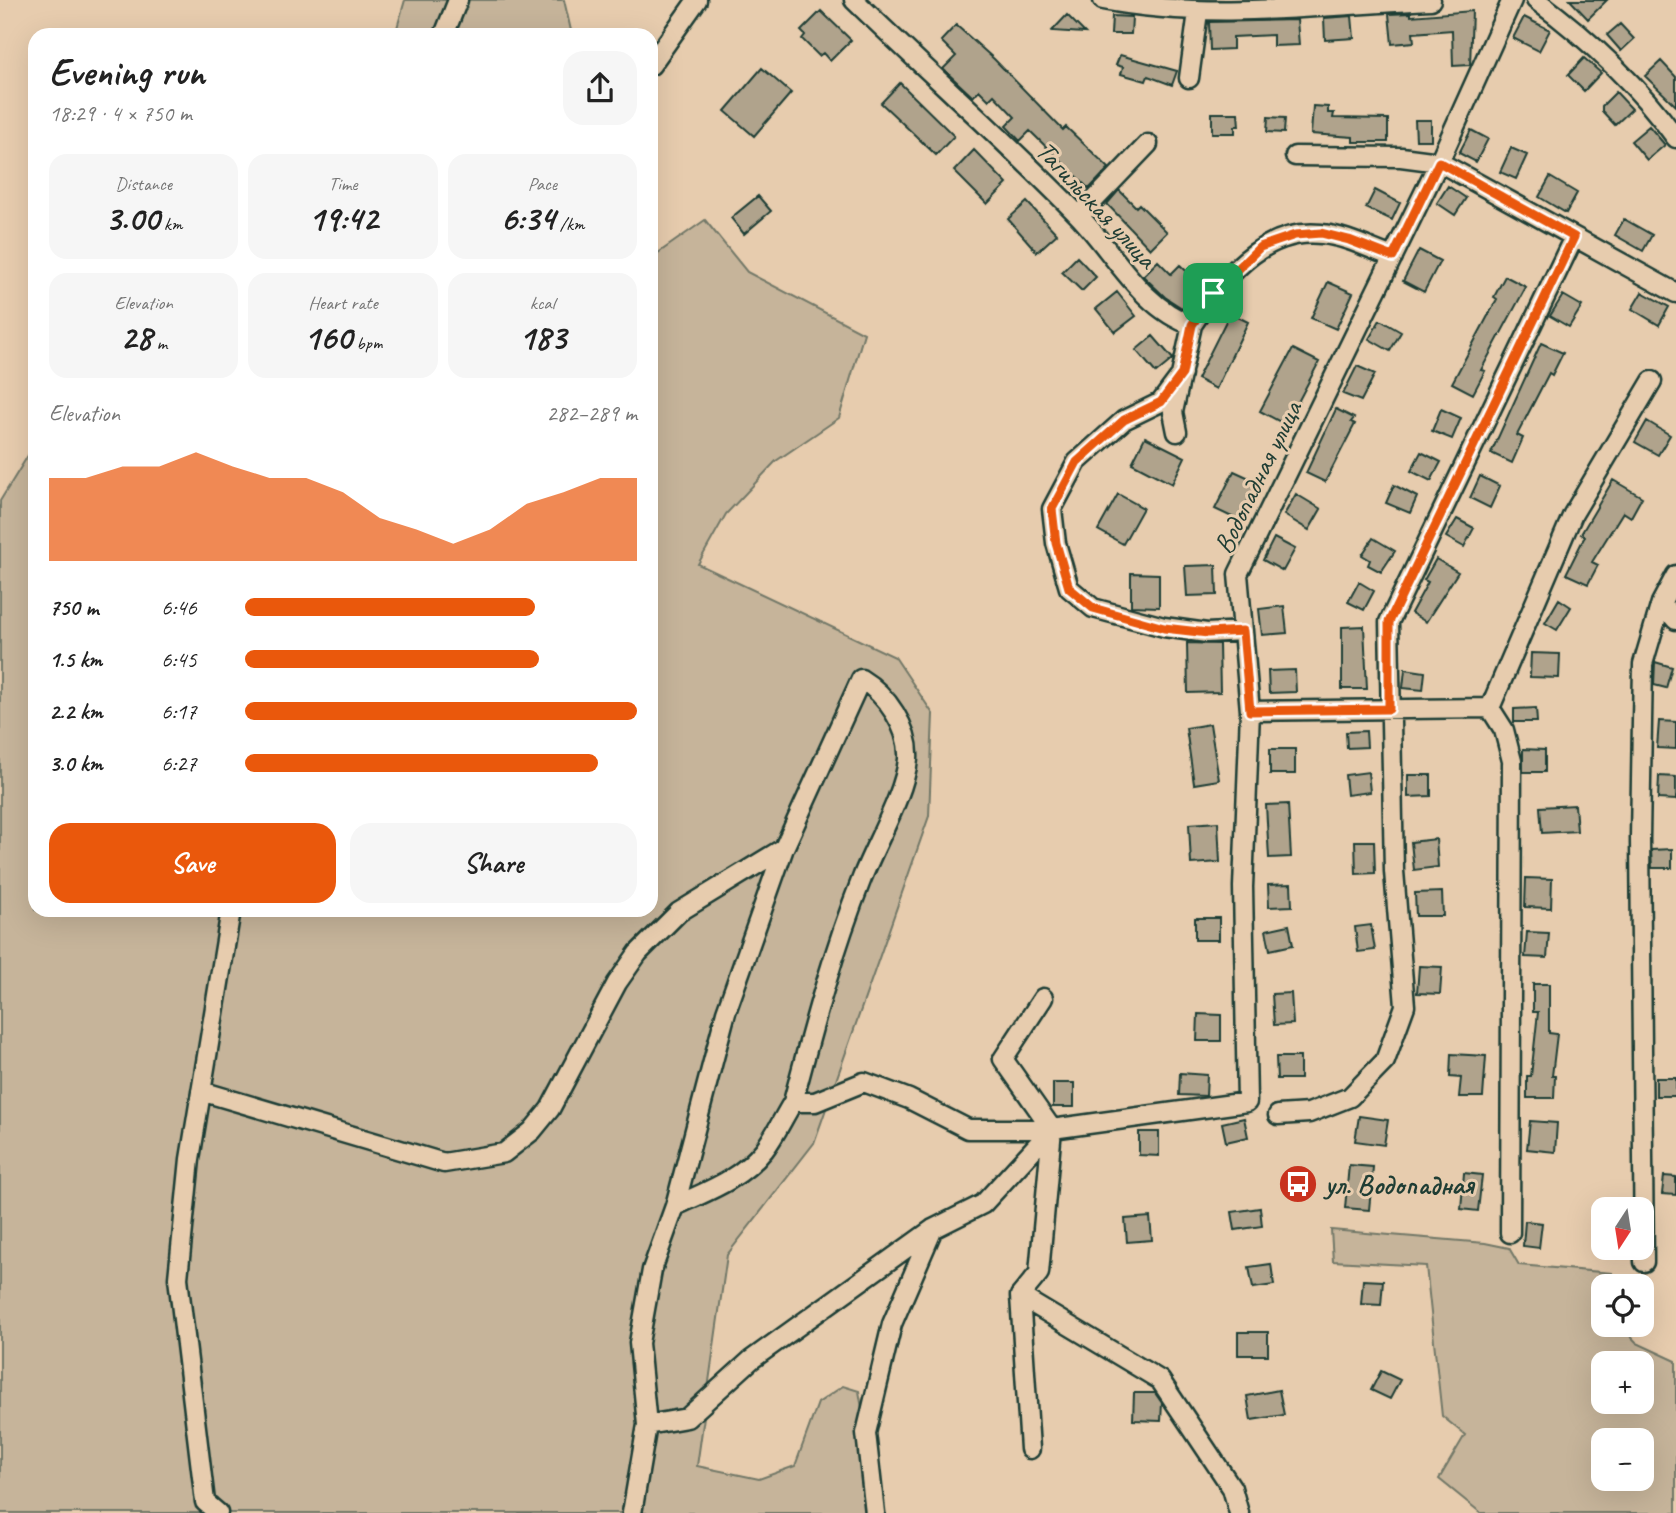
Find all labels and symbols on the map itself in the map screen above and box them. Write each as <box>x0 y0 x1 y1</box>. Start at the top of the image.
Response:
street label: Тагильская улица <box>1029 133 1166 277</box>
pin <box>1183 263 1243 323</box>
street label: Водопадная улица <box>1205 394 1310 559</box>
bus stop icon: ул. Водопадная <box>1277 1163 1319 1205</box>
place label: ул. Водопадная <box>1322 1167 1476 1202</box>
north arrow <box>1591 1197 1654 1260</box>

